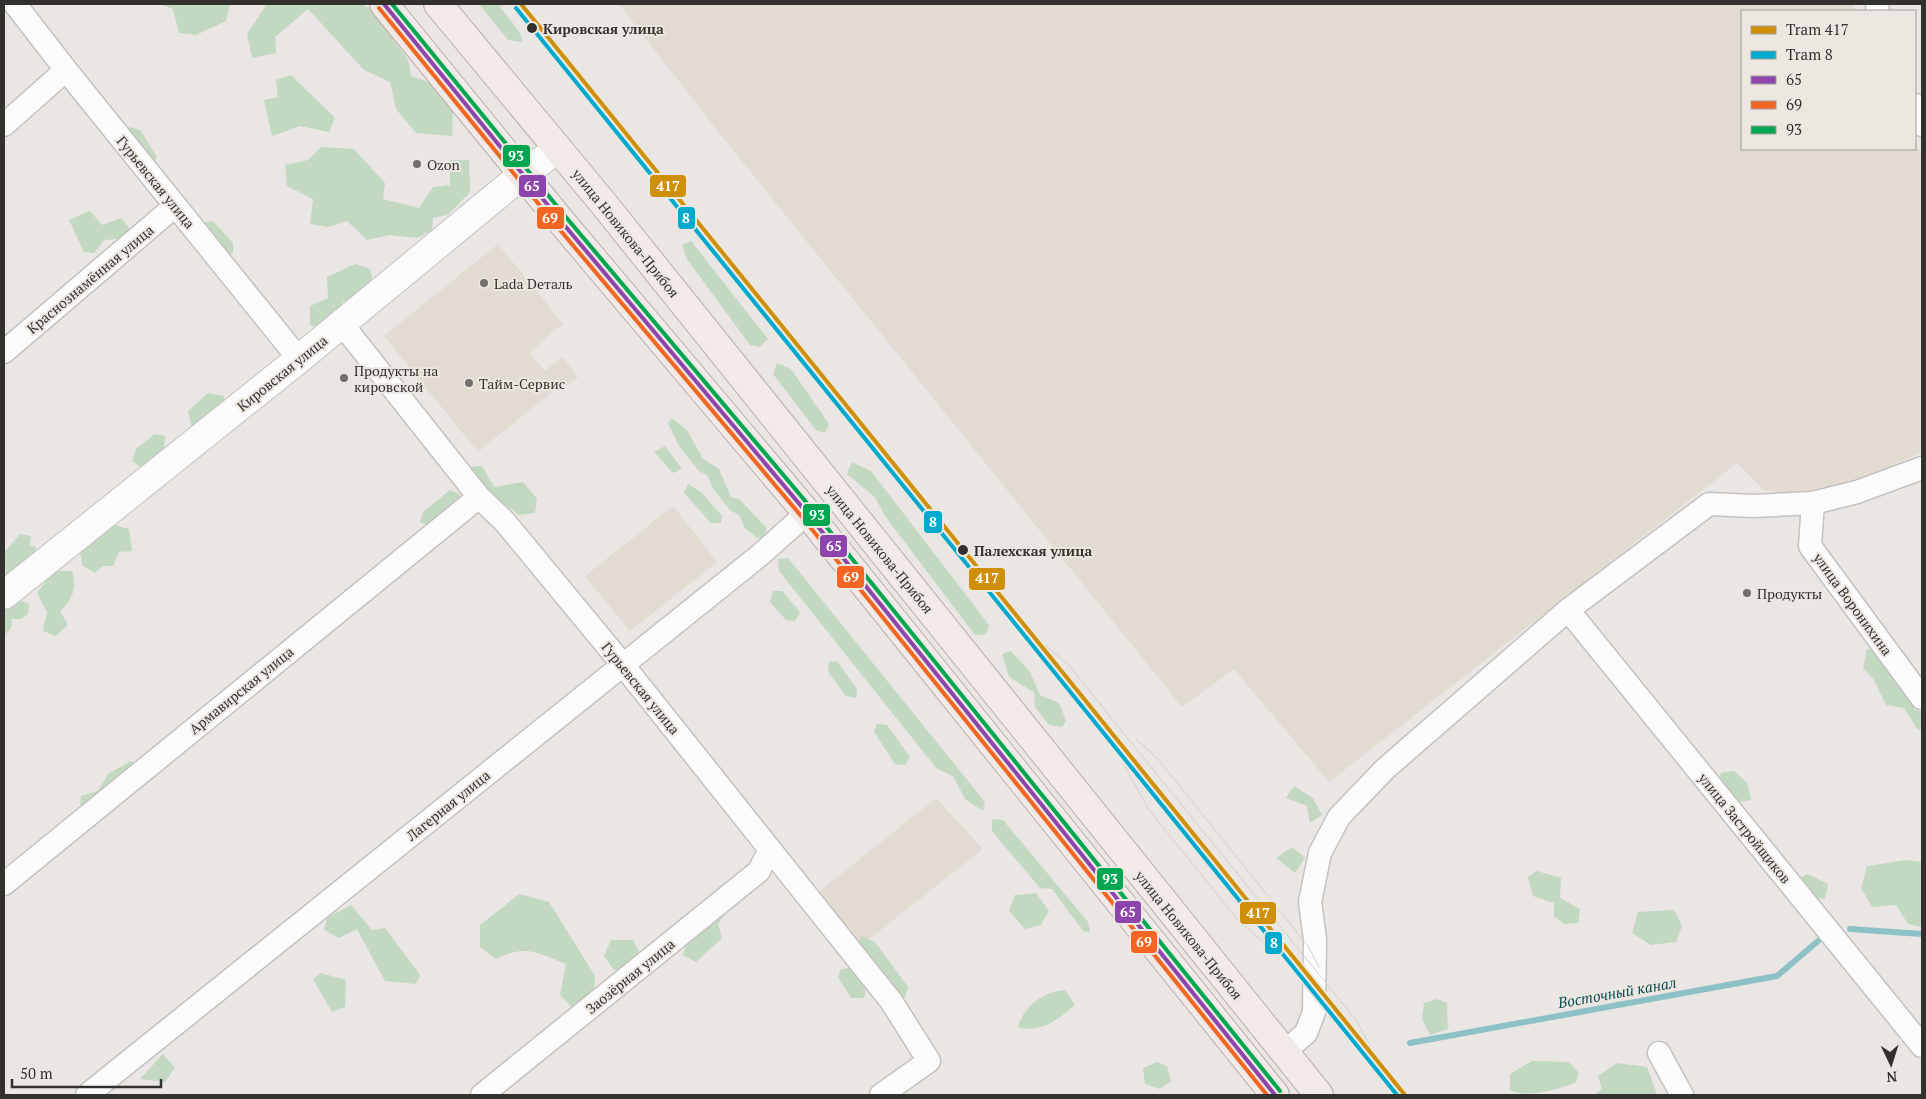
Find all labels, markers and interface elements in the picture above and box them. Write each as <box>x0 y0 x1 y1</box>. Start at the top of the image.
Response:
legend <box>1741 10 1916 150</box>
place label: Кировская улица <box>543 19 664 38</box>
text: Tram 417 <box>1786 19 1849 39</box>
marker: Кировская улица <box>525 21 539 35</box>
text: Tram 8 <box>1786 44 1833 64</box>
text: 65 <box>1786 69 1802 89</box>
text: 69 <box>1786 94 1802 114</box>
text: 93 <box>1786 119 1802 139</box>
street label: Гурьевская улица <box>113 132 199 232</box>
line badge: 93 <box>502 144 531 168</box>
text: 93 <box>508 146 524 165</box>
place label: Ozon <box>427 155 461 174</box>
marker: Ozon <box>411 158 423 170</box>
street label: улица Новикова-Прибоя <box>567 164 684 301</box>
line badge: 65 <box>518 174 547 198</box>
line badge: 417 <box>649 174 687 198</box>
text: 65 <box>524 176 540 195</box>
text: 417 <box>656 176 680 195</box>
line badge: 69 <box>536 206 565 230</box>
line badge: 8 <box>677 206 696 230</box>
text: 69 <box>542 208 558 227</box>
text: 8 <box>682 208 690 227</box>
street label: Краснознамённая улица <box>23 220 157 338</box>
place label: Lada Dеталь <box>494 274 573 293</box>
marker: Lada Dеталь <box>478 277 490 289</box>
street label: Кировская улица <box>233 331 331 415</box>
place label: Продукты на кировской <box>354 361 438 396</box>
marker: Продукты на кировской <box>338 372 350 384</box>
place label: Тайм-Сервис <box>479 374 565 393</box>
marker: Тайм-Сервис <box>463 377 475 389</box>
street label: улица Новикова-Прибоя <box>821 480 938 617</box>
line badge: 93 <box>802 503 831 527</box>
text: 93 <box>809 505 825 524</box>
line badge: 8 <box>923 510 943 534</box>
text: 8 <box>929 512 937 531</box>
line badge: 65 <box>819 534 848 558</box>
text: 65 <box>826 536 842 555</box>
place label: Палехская улица <box>974 541 1093 560</box>
marker: Палехская улица <box>956 543 970 557</box>
street label: улица Воронихина <box>1809 548 1897 659</box>
line badge: 69 <box>836 565 865 589</box>
text: 69 <box>843 567 859 586</box>
line badge: 417 <box>968 567 1006 591</box>
text: 417 <box>975 568 999 587</box>
place label: Продукты <box>1757 584 1822 603</box>
marker: Продукты <box>1741 587 1753 599</box>
street label: Гурьевская улица <box>598 638 684 738</box>
street label: Армавирская улица <box>185 642 297 738</box>
street label: Лагерная улица <box>402 765 494 845</box>
street label: улица Застройщиков <box>1694 768 1796 887</box>
street label: улица Новикова-Прибоя <box>1130 866 1247 1003</box>
line badge: 93 <box>1096 867 1124 891</box>
text: 93 <box>1102 869 1118 888</box>
line badge: 65 <box>1114 900 1142 924</box>
line badge: 417 <box>1239 901 1277 925</box>
text: 65 <box>1120 902 1136 921</box>
text: 417 <box>1246 903 1270 922</box>
line badge: 69 <box>1130 930 1158 954</box>
line badge: 8 <box>1264 931 1283 955</box>
text: 69 <box>1136 932 1152 951</box>
text: 8 <box>1270 933 1278 952</box>
street label: Заозёрная улица <box>582 934 678 1018</box>
water label: Восточный канал <box>1555 972 1678 1012</box>
north arrow <box>1866 1039 1916 1089</box>
scale bar <box>12 1056 161 1088</box>
text: 50 m <box>20 1063 53 1083</box>
text: N <box>1886 1068 1898 1087</box>

